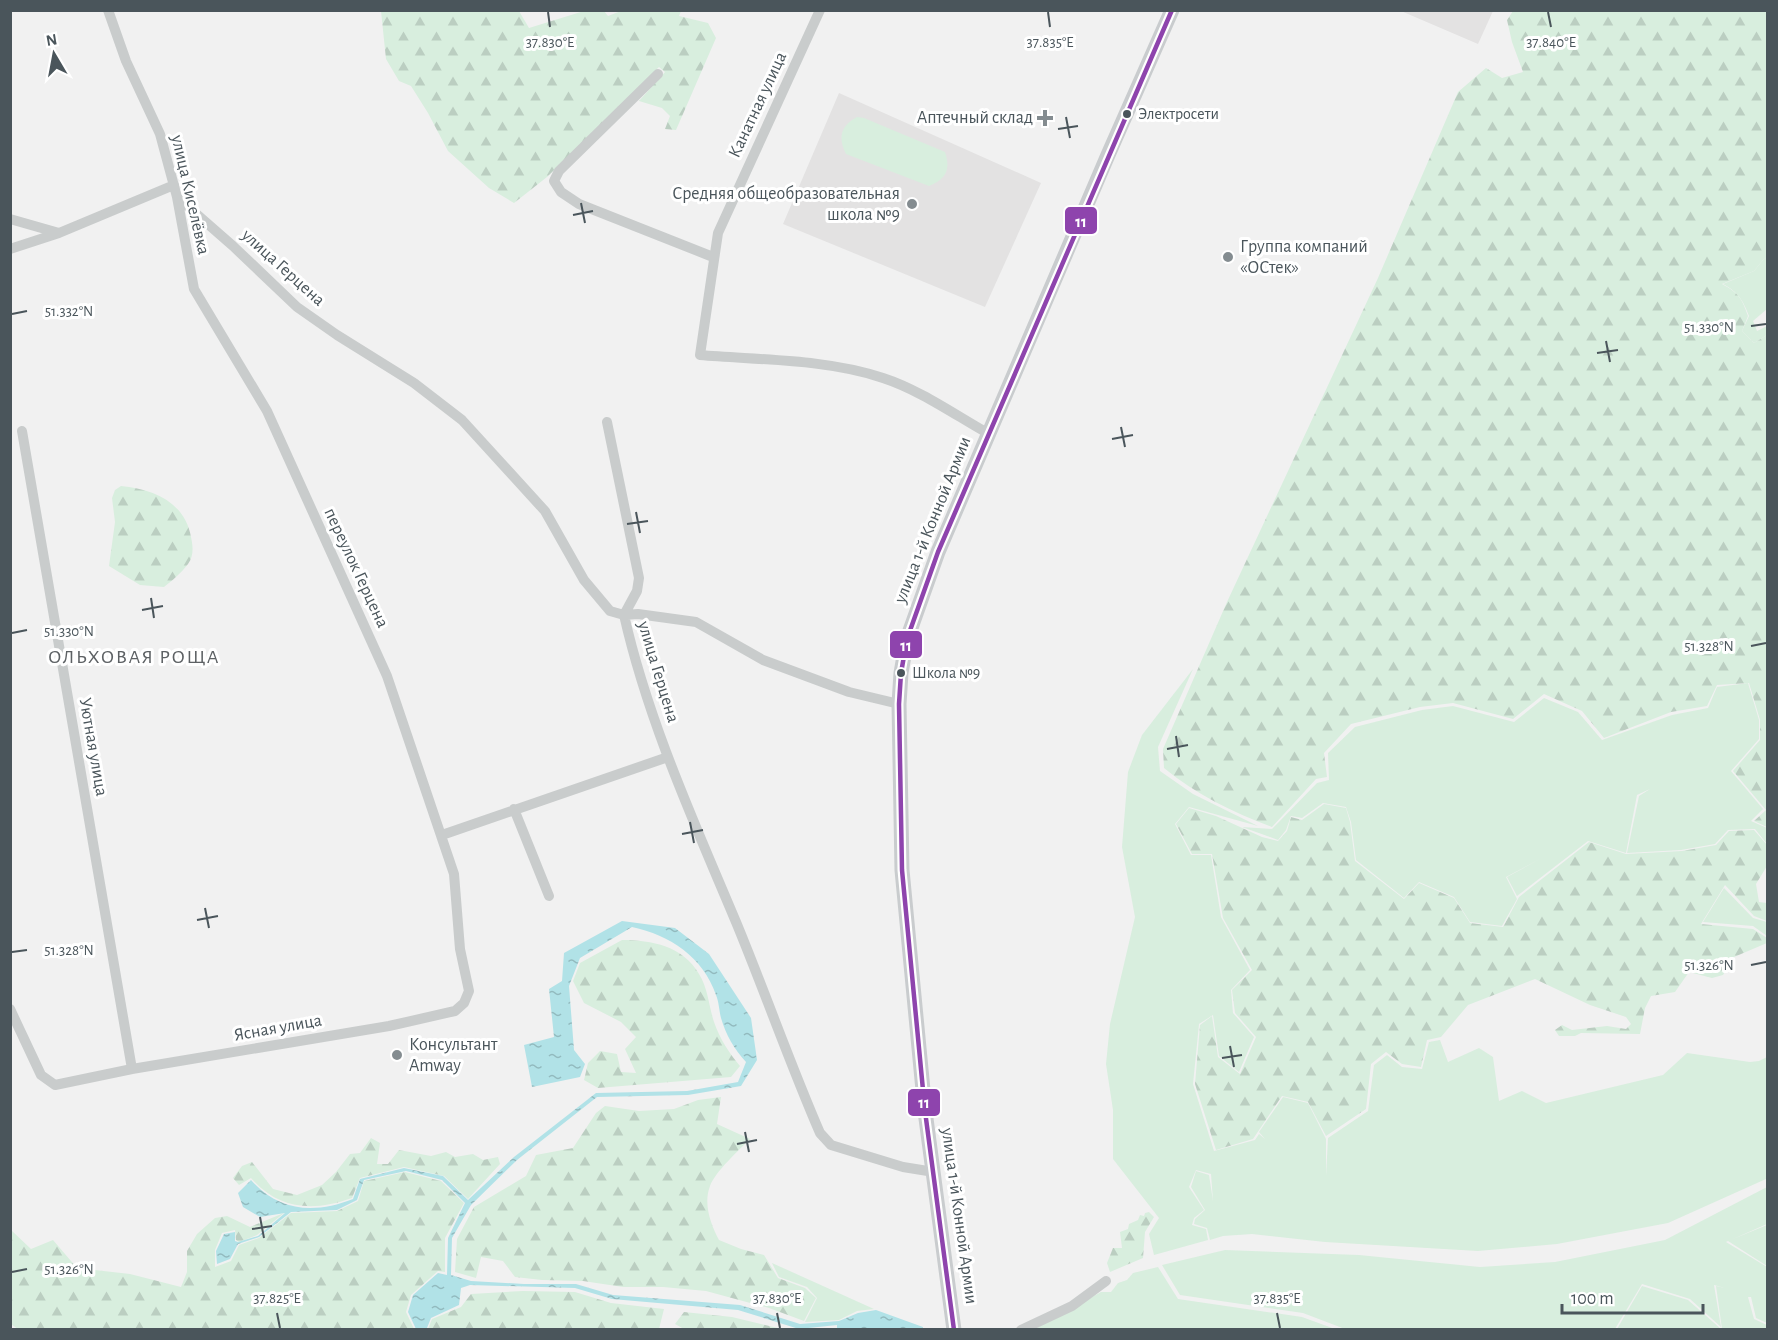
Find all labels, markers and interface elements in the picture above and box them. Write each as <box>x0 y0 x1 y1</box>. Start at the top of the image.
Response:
north arrow <box>24 24 84 84</box>
text: N <box>45 31 58 49</box>
text: 37.830°E <box>526 35 574 50</box>
text: 37.835°E <box>1026 35 1074 50</box>
text: 37.840°E <box>1526 35 1576 50</box>
street label: Канатная улица <box>726 49 790 161</box>
place label: Электросети <box>1138 106 1219 122</box>
marker: Электросети <box>1121 108 1133 120</box>
place label: Аптечный склад <box>917 109 1033 127</box>
marker: Аптечный склад <box>1038 111 1052 125</box>
street label: улица Киселёвка <box>167 132 213 257</box>
place label: Средняя общеобразовательная школа №9 <box>672 184 900 224</box>
marker: Средняя общеобразовательная школа №9 <box>905 197 919 211</box>
line badge: 11 <box>1064 206 1098 235</box>
text: 11 <box>1075 214 1087 230</box>
street label: улица Герцена <box>237 226 328 310</box>
place label: Группа компаний «ОСтек» <box>1240 238 1368 277</box>
marker: Группа компаний «ОСтек» <box>1221 250 1235 264</box>
text: 51.332°N <box>45 304 93 319</box>
text: 51.330°N <box>1684 320 1734 335</box>
street label: улица 1-й Конной Армии <box>891 434 975 607</box>
street label: переулок Герцена <box>320 505 392 631</box>
street label: улица Герцена <box>634 618 682 725</box>
text: 51.330°N <box>44 624 94 639</box>
line badge: 11 <box>889 630 923 659</box>
text: 11 <box>900 638 912 654</box>
text: 51.328°N <box>1684 639 1734 654</box>
district label: ОЛЬХОВАЯ РОЩА <box>48 647 220 667</box>
place label: Школа №9 <box>912 665 980 681</box>
marker: Школа №9 <box>895 667 907 679</box>
street label: Уютная улица <box>75 696 111 798</box>
text: 51.328°N <box>44 943 94 958</box>
text: 51.326°N <box>1684 958 1734 973</box>
street label: Ясная улица <box>233 1011 323 1045</box>
place label: Консультант Amway <box>409 1036 498 1075</box>
marker: Консультант Amway <box>390 1048 404 1062</box>
line badge: 11 <box>907 1088 941 1117</box>
text: 11 <box>918 1095 930 1111</box>
street label: улица 1-й Конной Армии <box>938 1126 980 1305</box>
text: 51.326°N <box>44 1262 94 1277</box>
scale bar <box>1562 1277 1703 1315</box>
text: 100 m <box>1571 1290 1614 1308</box>
text: 37.825°E <box>253 1291 301 1306</box>
text: 37.830°E <box>753 1291 801 1306</box>
text: 37.835°E <box>1253 1291 1301 1306</box>

